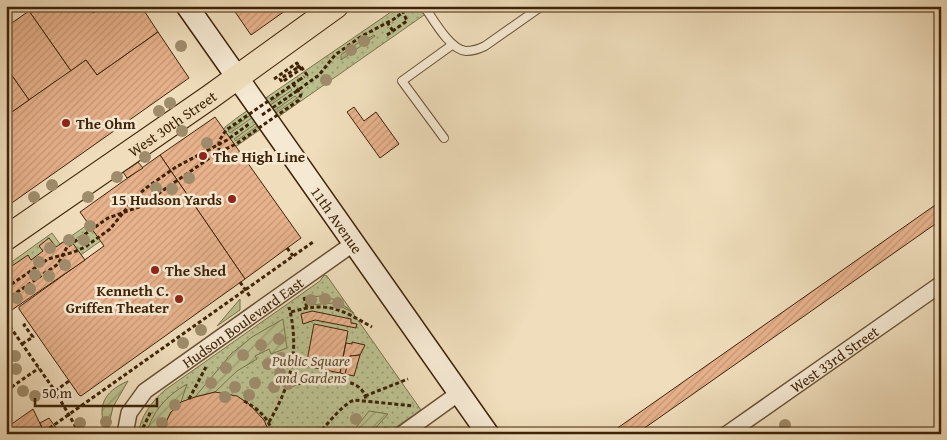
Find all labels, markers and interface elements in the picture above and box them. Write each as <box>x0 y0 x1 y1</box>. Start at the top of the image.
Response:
street label: West 30th Street <box>124 85 221 161</box>
place label: The Ohm <box>76 113 136 134</box>
marker: The Ohm <box>60 117 72 129</box>
place label: The High Line <box>213 146 305 167</box>
marker: The High Line <box>197 150 209 162</box>
street label: 11th Avenue <box>306 182 368 257</box>
place label: 15 Hudson Yards <box>111 189 222 210</box>
marker: 15 Hudson Yards <box>226 193 238 205</box>
place label: The Shed <box>165 260 226 281</box>
marker: The Shed <box>149 264 161 276</box>
street label: Hudson Boulevard East <box>177 271 308 372</box>
place label: Kenneth C. Griffen Theater <box>66 280 169 318</box>
marker: Kenneth C. Griffen Theater <box>173 293 185 305</box>
street label: West 33rd Street <box>786 320 883 397</box>
park label: Public Square and Gardens <box>271 350 350 388</box>
scale bar <box>35 375 158 407</box>
text: 50 m <box>42 382 73 403</box>

